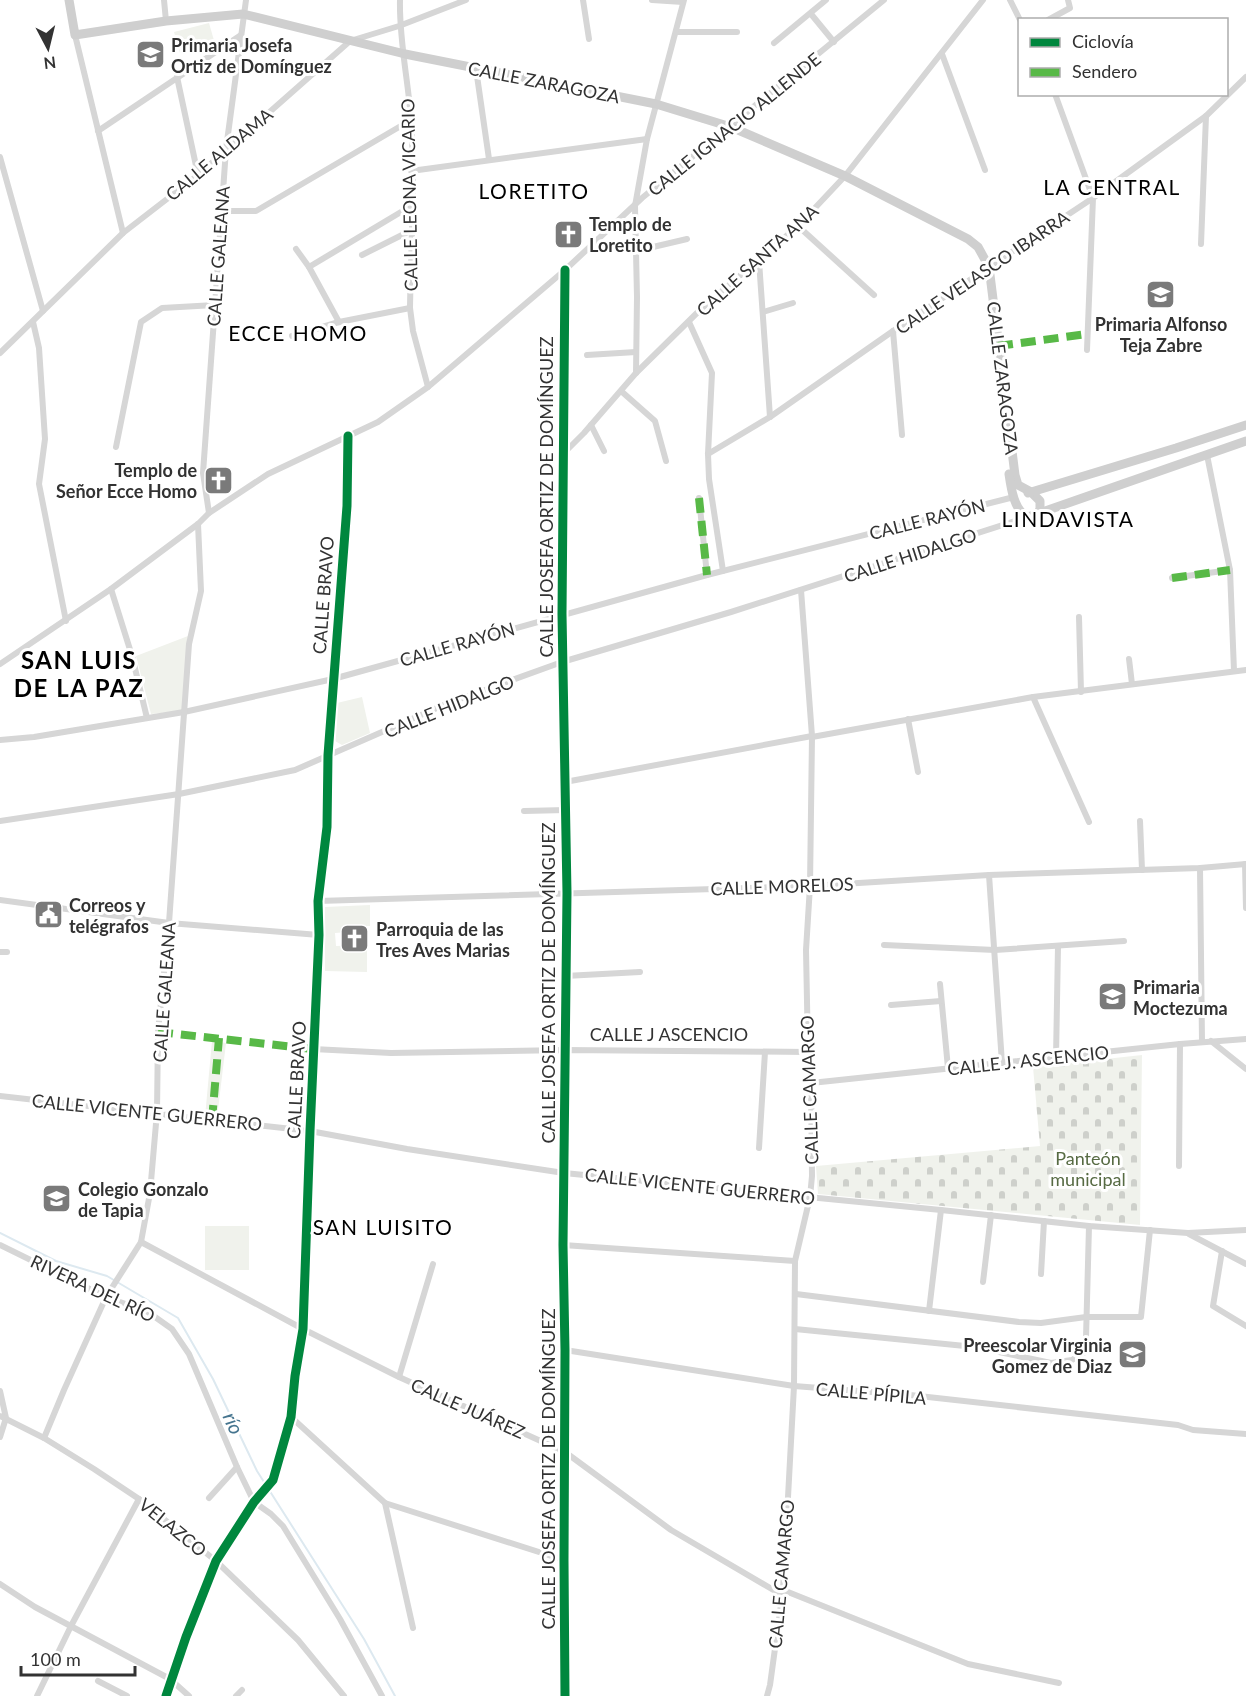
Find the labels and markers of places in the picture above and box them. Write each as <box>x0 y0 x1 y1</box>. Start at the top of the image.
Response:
place label: Primaria Josefa Ortiz de Domínguez <box>171 34 332 77</box>
school or university icon: Primaria Josefa Ortiz de Domínguez <box>134 39 166 71</box>
place label: Templo de Loretito <box>589 213 672 256</box>
church icon: Templo de Loretito <box>552 218 584 250</box>
school or university icon: Primaria Alfonso Teja Zabre <box>1145 279 1177 311</box>
place label: Primaria Alfonso Teja Zabre <box>1095 313 1227 356</box>
place label: Templo de Señor Ecce Homo <box>56 459 197 502</box>
church icon: Templo de Señor Ecce Homo <box>202 464 234 496</box>
place label: Correos y telégrafos <box>69 894 149 937</box>
public building icon: Correos y telégrafos <box>32 899 64 931</box>
place label: Parroquia de las Tres Aves Marias <box>376 918 510 961</box>
church icon: Parroquia de las Tres Aves Marias <box>339 923 371 955</box>
place label: Primaria Moctezuma <box>1133 976 1228 1019</box>
school or university icon: Primaria Moctezuma <box>1096 981 1128 1013</box>
place label: Colegio Gonzalo de Tapia <box>78 1178 209 1221</box>
school or university icon: Colegio Gonzalo de Tapia <box>41 1183 73 1215</box>
place label: Preescolar Virginia Gomez de Diaz <box>963 1334 1112 1377</box>
school or university icon: Preescolar Virginia Gomez de Diaz <box>1117 1339 1149 1371</box>

